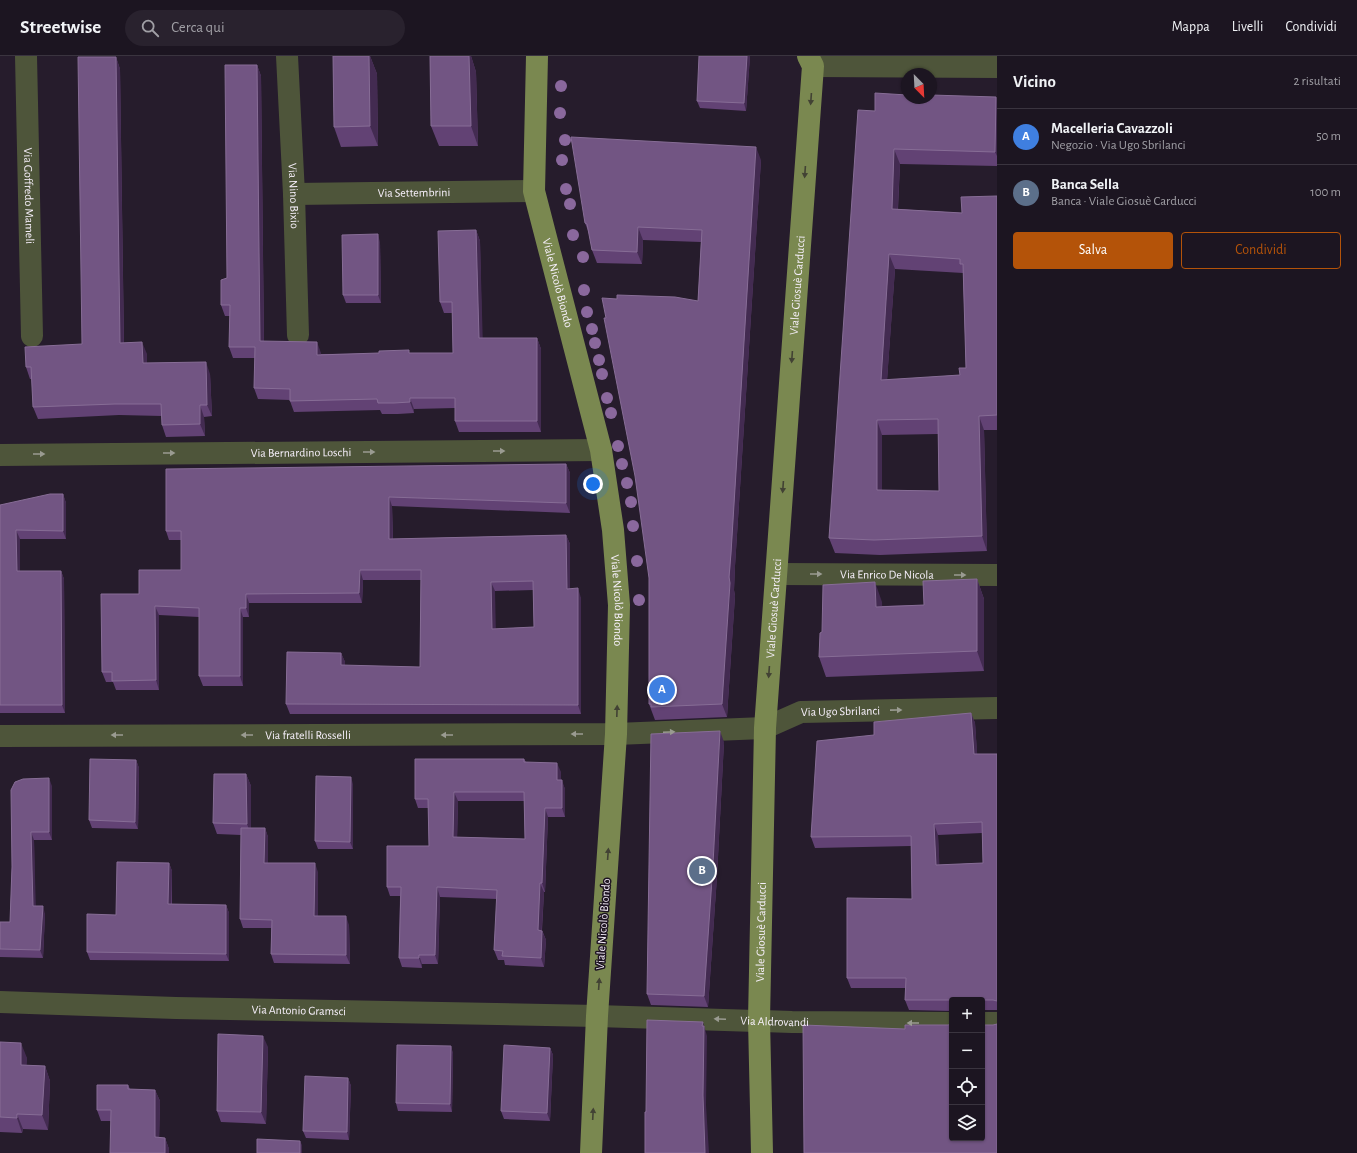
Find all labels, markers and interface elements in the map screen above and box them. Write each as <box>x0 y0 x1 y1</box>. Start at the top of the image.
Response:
search box <box>125 10 405 46</box>
icon: search <box>139 17 161 39</box>
text: Streetwise <box>20 18 101 37</box>
text: Cerca qui <box>171 20 225 35</box>
text: Mappa <box>1172 20 1210 34</box>
text: Livelli <box>1232 20 1263 34</box>
text: Condividi <box>1285 20 1337 34</box>
north arrow <box>901 68 937 104</box>
text: Vicino <box>1013 73 1056 90</box>
text: 2 risultati <box>1293 75 1341 88</box>
one-way arrow <box>807 93 814 105</box>
text: Macelleria Cavazzoli <box>1051 121 1173 136</box>
text: A <box>1022 130 1030 143</box>
text: 50 m <box>1316 130 1341 143</box>
text: Negozio · Via Ugo Sbrilanci <box>1051 139 1186 152</box>
street label: Via Goffredo Mameli <box>22 148 36 244</box>
street label: Via Nino Bixio <box>286 163 301 229</box>
one-way arrow <box>802 165 809 178</box>
text: Banca Sella <box>1051 177 1119 192</box>
street label: Via Settembrini <box>378 186 450 199</box>
text: B <box>1022 186 1030 199</box>
text: 100 m <box>1310 186 1341 199</box>
text: Banca · Viale Giosuè Carducci <box>1051 195 1197 208</box>
button: Salva <box>1013 232 1173 269</box>
button: Condividi <box>1181 232 1341 269</box>
street label: Viale Giosuè Carducci <box>788 235 807 336</box>
street label: Viale Nicolò Biondo <box>540 237 575 329</box>
one-way arrow <box>789 351 796 363</box>
street label: Via Bernardino Loschi <box>251 446 351 459</box>
one-way arrow <box>493 448 506 454</box>
one-way arrow <box>363 449 376 455</box>
one-way arrow <box>163 450 176 456</box>
one-way arrow <box>33 451 46 457</box>
your location <box>583 474 603 494</box>
one-way arrow <box>780 481 787 493</box>
street label: Viale Nicolò Biondo <box>609 554 625 646</box>
street label: Viale Giosuè Carducci <box>764 558 783 659</box>
street label: Via Enrico De Nicola <box>840 568 934 581</box>
one-way arrow <box>810 571 823 577</box>
one-way arrow <box>954 572 967 578</box>
one-way arrow <box>766 666 773 678</box>
pin: A <box>649 675 675 705</box>
street label: Via Ugo Sbrilanci <box>801 704 880 718</box>
one-way arrow <box>613 705 620 717</box>
one-way arrow <box>890 707 903 713</box>
street label: Via fratelli Rosselli <box>265 729 351 741</box>
one-way arrow <box>663 729 676 735</box>
one-way arrow <box>570 731 583 737</box>
one-way arrow <box>110 732 123 738</box>
one-way arrow <box>240 732 253 738</box>
one-way arrow <box>440 732 453 738</box>
one-way arrow <box>604 848 611 861</box>
pin: B <box>689 856 715 886</box>
street label: Viale Nicolò Biondo <box>594 878 612 970</box>
street label: Viale Giosuè Carducci <box>754 882 768 982</box>
one-way arrow <box>596 978 603 990</box>
map controls <box>949 997 985 1141</box>
button: + <box>949 997 985 1033</box>
street label: Via Antonio Gramsci <box>252 1003 346 1017</box>
street label: Via Aldrovandi <box>740 1014 809 1028</box>
one-way arrow <box>713 1016 726 1022</box>
one-way arrow <box>906 1020 919 1026</box>
button: − <box>949 1033 985 1069</box>
button: locate <box>949 1069 985 1105</box>
button: layers <box>949 1105 985 1141</box>
one-way arrow <box>589 1108 596 1120</box>

